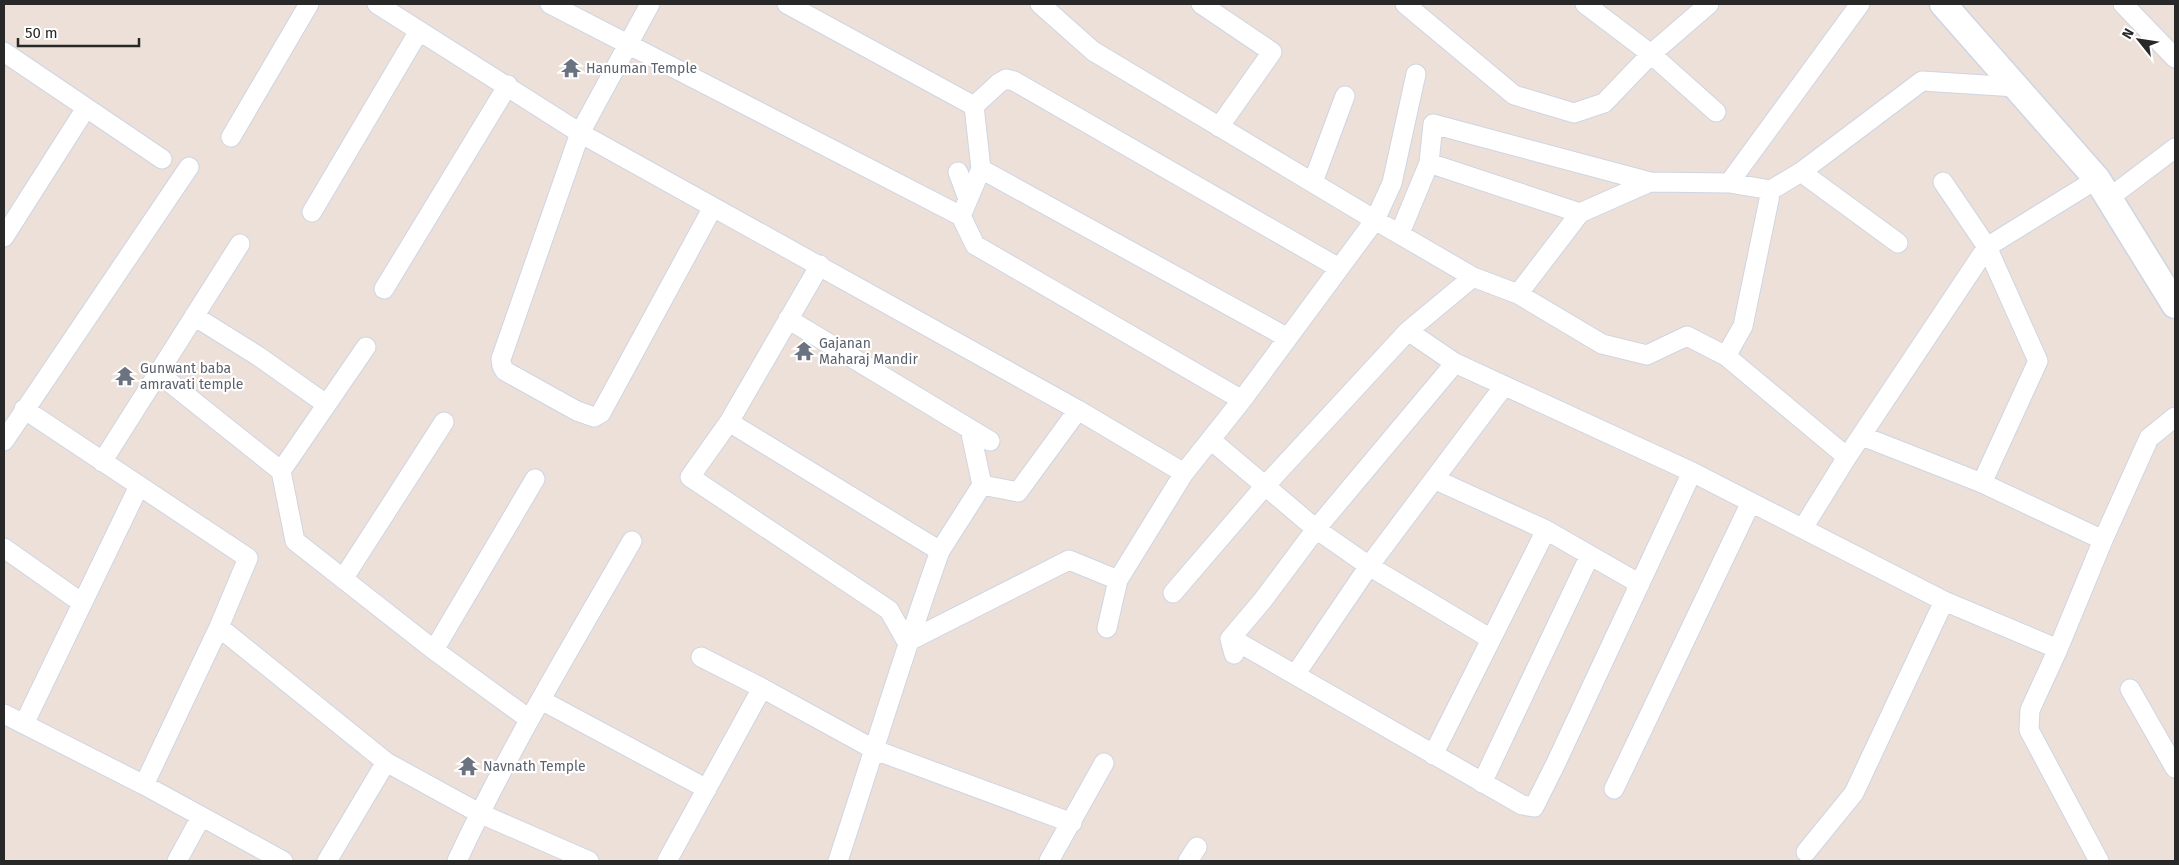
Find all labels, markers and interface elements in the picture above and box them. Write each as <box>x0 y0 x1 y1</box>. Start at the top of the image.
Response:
scale bar <box>18 15 139 47</box>
north arrow <box>2114 15 2164 65</box>
text: 50 m <box>25 24 58 42</box>
text: N <box>2118 25 2138 42</box>
temple icon: Hanuman Temple <box>560 57 582 79</box>
place label: Hanuman Temple <box>586 60 697 77</box>
place label: Gajanan Maharaj Mandir <box>819 335 918 368</box>
temple icon: Gajanan Maharaj Mandir <box>793 340 815 362</box>
place label: Gunwant baba amravati temple <box>140 360 243 393</box>
temple icon: Gunwant baba amravati temple <box>114 365 136 387</box>
temple icon: Navnath Temple <box>457 755 479 777</box>
place label: Navnath Temple <box>483 758 586 775</box>

